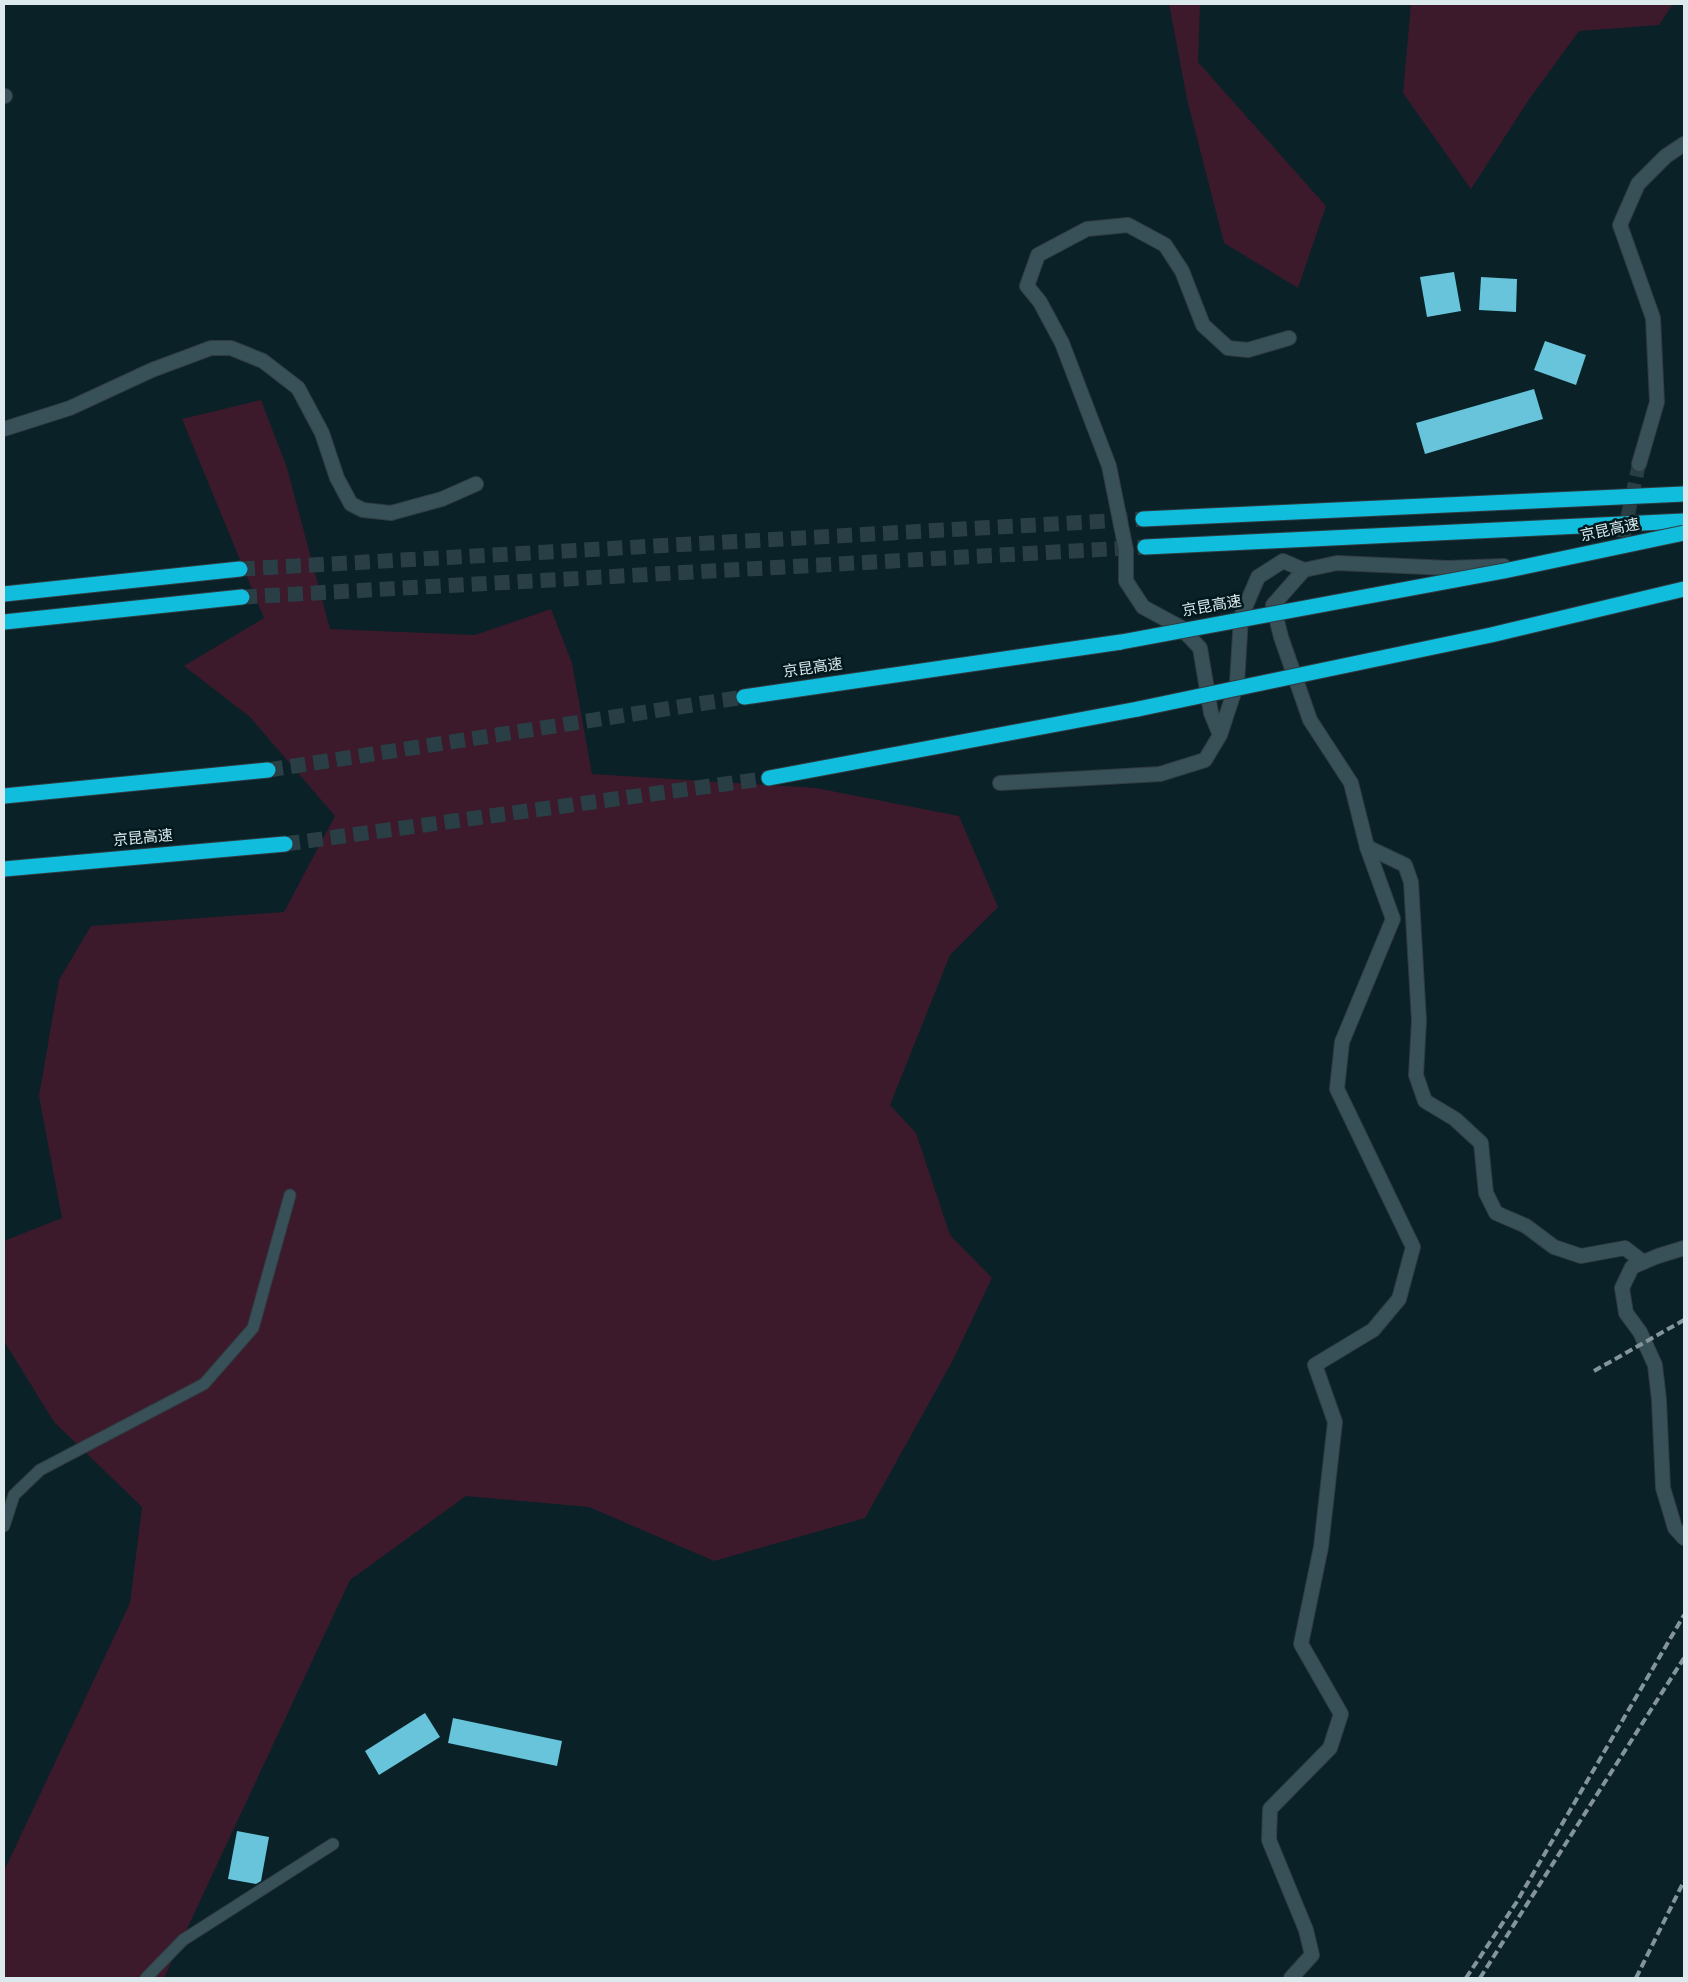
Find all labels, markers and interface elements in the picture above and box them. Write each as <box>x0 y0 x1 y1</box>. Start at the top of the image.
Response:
street label: 京昆高速 <box>1579 516 1641 546</box>
street label: 京昆高速 <box>1181 593 1243 621</box>
street label: 京昆高速 <box>782 656 844 682</box>
street label: 京昆高速 <box>112 827 174 851</box>

